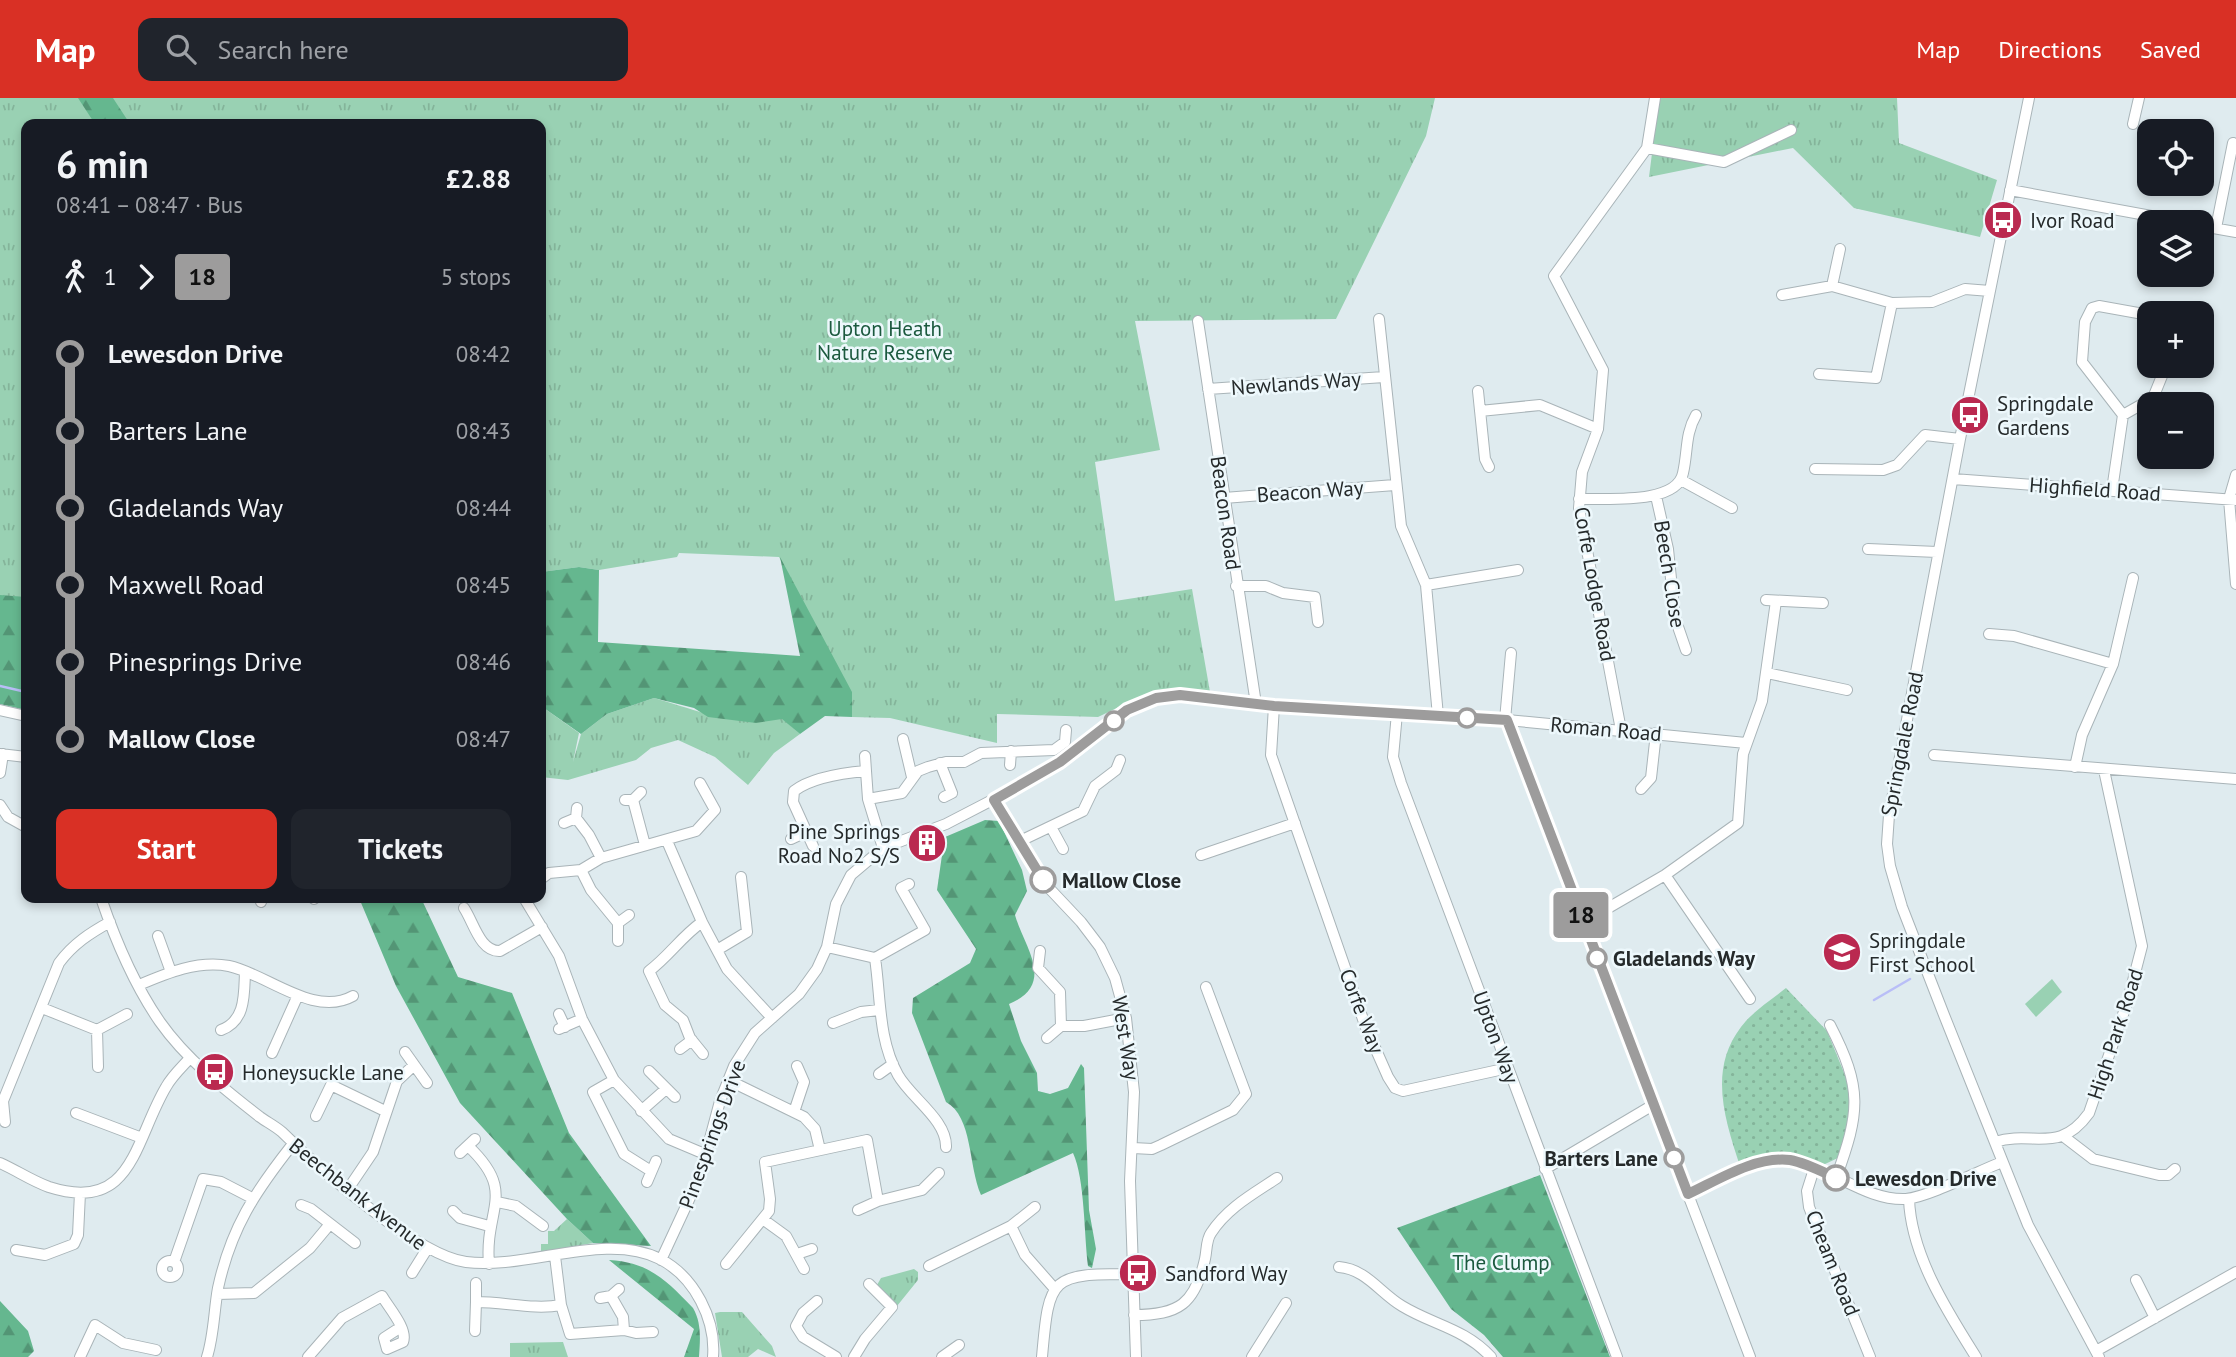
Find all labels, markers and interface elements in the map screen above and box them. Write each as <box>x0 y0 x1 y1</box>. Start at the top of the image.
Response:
search box <box>138 18 628 81</box>
text: Map <box>35 28 96 71</box>
icon: search <box>162 30 200 68</box>
text: Search here <box>218 33 349 66</box>
text: Map <box>1916 34 1960 65</box>
text: Directions <box>1998 34 2102 65</box>
text: Saved <box>2140 34 2201 65</box>
map controls <box>2137 119 2214 469</box>
button: locate <box>2137 119 2214 196</box>
text: 6 min <box>56 139 149 188</box>
text: £2.88 <box>446 162 511 195</box>
text: 08:41 – 08:47 · Bus <box>56 190 243 219</box>
bus stop icon: Ivor Road <box>1982 199 2024 241</box>
place label: Ivor Road <box>2030 207 2114 234</box>
button: layers <box>2137 210 2214 287</box>
icon: walk <box>56 258 94 296</box>
icon: forward <box>127 258 165 296</box>
text: 18 <box>189 261 216 292</box>
text: 1 <box>104 262 117 291</box>
text: 5 stops <box>441 262 511 291</box>
button: + <box>2137 301 2214 378</box>
park label: Upton Heath Nature Reserve <box>817 315 953 366</box>
text: Lewesdon Drive <box>108 337 283 370</box>
text: 08:42 <box>456 339 511 368</box>
street label: Newlands Way <box>1230 365 1362 401</box>
place label: Springdale Gardens <box>1997 390 2094 441</box>
button: − <box>2137 392 2214 469</box>
bus stop icon: Springdale Gardens <box>1949 394 1991 436</box>
text: Barters Lane <box>108 414 247 447</box>
text: 08:43 <box>456 416 511 445</box>
street label: Beacon Road <box>1205 454 1247 572</box>
street label: Highfield Road <box>2028 471 2162 507</box>
street label: Beacon Way <box>1256 474 1365 508</box>
text: Gladelands Way <box>108 491 283 524</box>
text: 08:44 <box>456 493 511 522</box>
street label: Corfe Lodge Road <box>1568 505 1622 663</box>
street label: Beech Close <box>1648 518 1692 630</box>
text: Maxwell Road <box>108 568 264 601</box>
text: 08:45 <box>456 570 511 599</box>
text: Pinesprings Drive <box>108 645 302 678</box>
text: 08:46 <box>456 647 511 676</box>
street label: Springdale Road <box>1875 669 1929 819</box>
unlabelled marker <box>1457 708 1477 728</box>
unlabelled marker <box>1104 711 1124 731</box>
street label: Roman Road <box>1549 711 1663 747</box>
text: Mallow Close <box>108 722 255 755</box>
text: 08:47 <box>456 724 511 753</box>
button: Start <box>56 809 277 889</box>
button: Tickets <box>291 809 511 889</box>
place label: Pine Springs Road No2 S/S <box>778 818 900 869</box>
building icon: Pine Springs Road No2 S/S <box>906 822 948 864</box>
marker: Mallow Close <box>1030 867 1056 893</box>
place label: Mallow Close <box>1062 867 1181 894</box>
line badge: 18 <box>1550 892 1612 938</box>
text: 18 <box>1567 899 1595 930</box>
place label: Springdale First School <box>1869 927 1975 978</box>
school or university icon: Springdale First School <box>1821 931 1863 973</box>
place label: Gladelands Way <box>1613 945 1756 972</box>
marker: Gladelands Way <box>1587 948 1607 968</box>
street label: Corfe Way <box>1333 965 1391 1057</box>
street label: High Park Road <box>2081 965 2149 1103</box>
street label: Upton Way <box>1467 987 1525 1087</box>
street label: West Way <box>1106 994 1146 1082</box>
bus stop icon: Honeysuckle Lane <box>194 1051 236 1093</box>
street label: Pinesprings Drive <box>673 1056 751 1212</box>
place label: Honeysuckle Lane <box>242 1059 404 1086</box>
street label: Beechbank Avenue <box>284 1132 432 1256</box>
place label: Barters Lane <box>1544 1145 1658 1172</box>
marker: Barters Lane <box>1664 1148 1684 1168</box>
marker: Lewesdon Drive <box>1823 1165 1849 1191</box>
place label: Lewesdon Drive <box>1855 1165 1997 1192</box>
street label: Cheam Road <box>1800 1206 1866 1320</box>
park label: The Clump <box>1452 1249 1550 1276</box>
bus stop icon: Sandford Way <box>1117 1252 1159 1294</box>
place label: Sandford Way <box>1165 1260 1288 1287</box>

